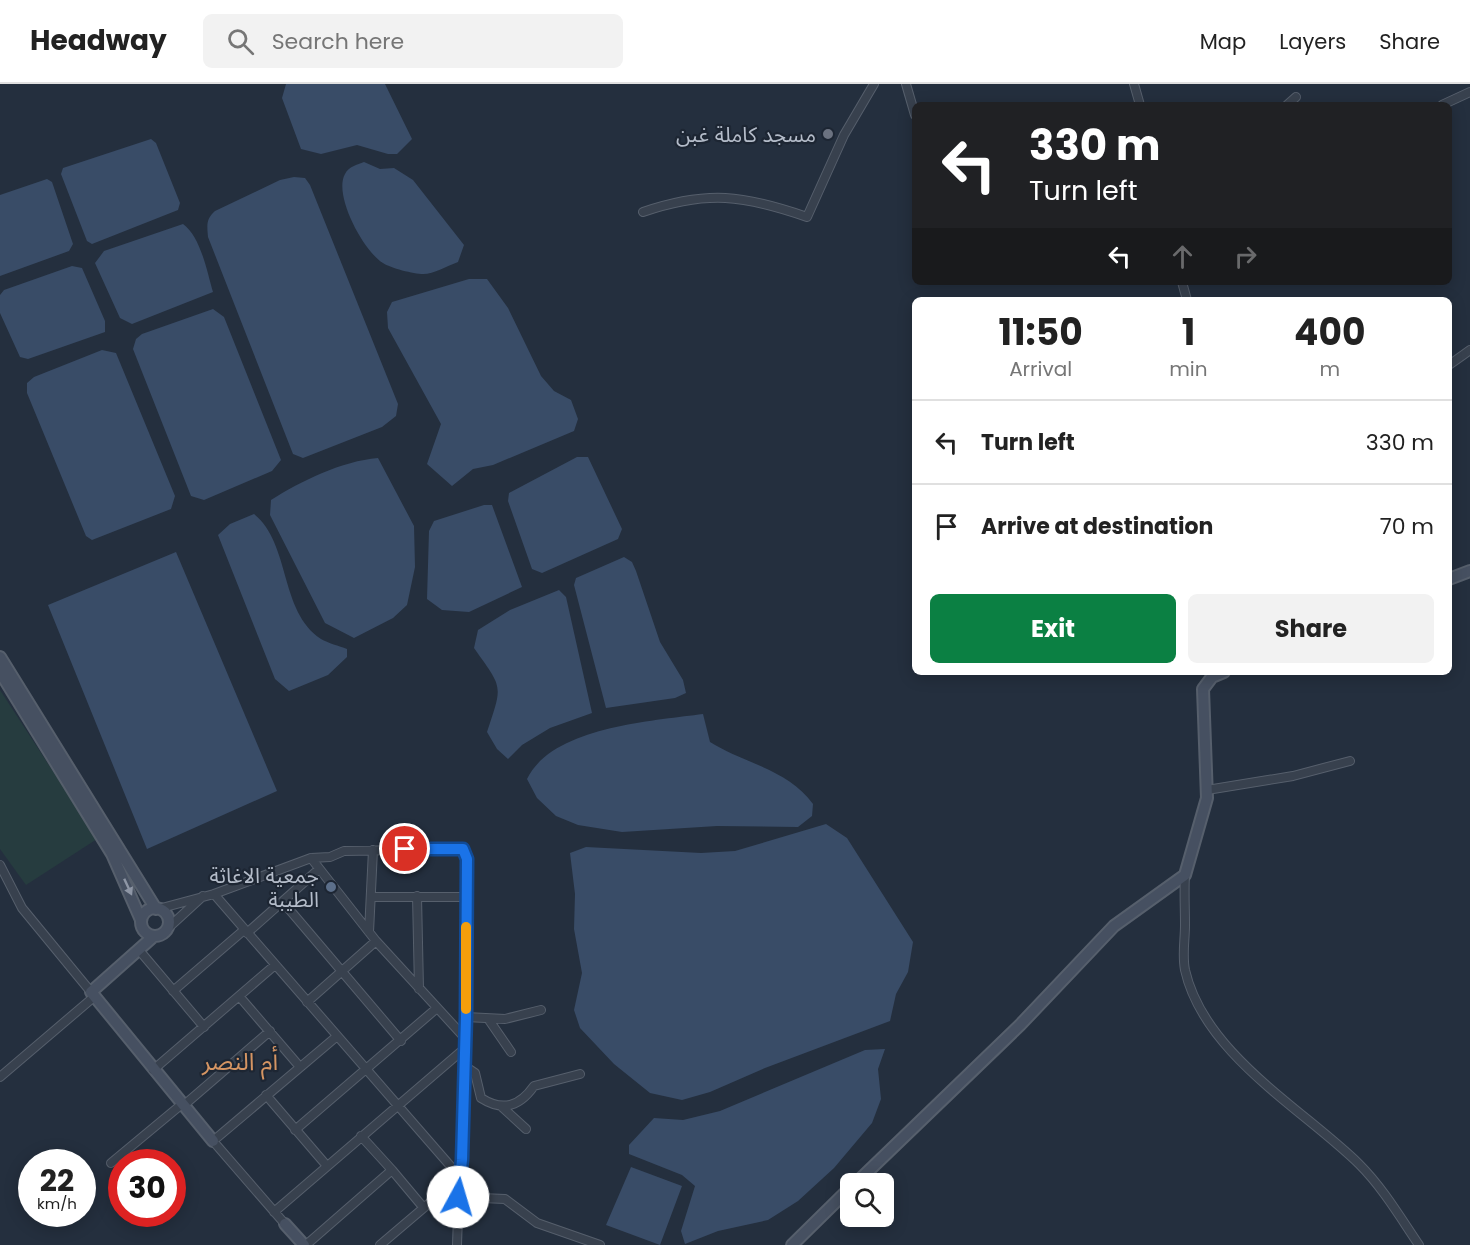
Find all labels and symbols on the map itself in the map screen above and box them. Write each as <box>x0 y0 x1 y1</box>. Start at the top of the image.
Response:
place label: مسجد كاملة غبن <box>676 120 816 149</box>
marker: مسجد كاملة غبن <box>821 127 835 141</box>
pin <box>379 823 430 874</box>
place label: جمعية الاغاثة الطيبة <box>210 861 319 914</box>
one-way arrow <box>123 879 132 896</box>
marker: جمعية الاغاثة الطيبة <box>324 880 338 894</box>
district label: أم النصر <box>201 1045 278 1080</box>
speed limit sign: 30 <box>108 1149 186 1227</box>
position arrow <box>426 1165 490 1229</box>

